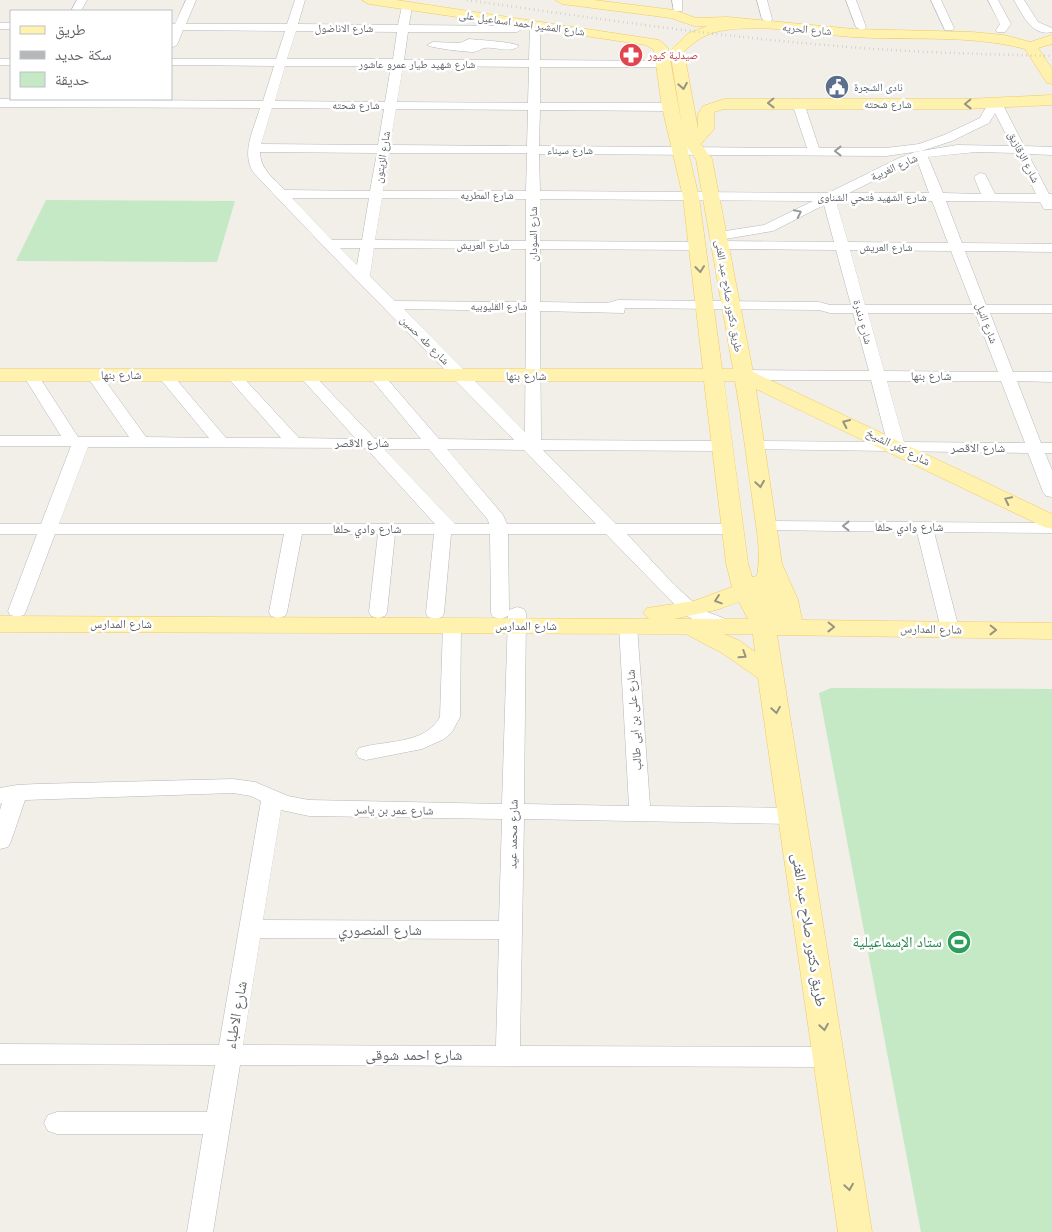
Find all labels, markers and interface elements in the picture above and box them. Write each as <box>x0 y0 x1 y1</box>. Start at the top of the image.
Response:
street label: شارع المشير احمد اسماعيل على <box>458 8 586 39</box>
legend <box>10 10 172 100</box>
text: طريق <box>55 21 86 40</box>
street label: شارع الحريه <box>782 21 832 38</box>
street label: شارع الاناضول <box>315 22 373 35</box>
pharmacy icon: صيدلية كيور <box>618 42 644 68</box>
text: سكة حديد <box>55 46 112 63</box>
place label: صيدلية كيور <box>647 49 698 61</box>
street label: شارع شهيد طيار عمرو عاشور <box>358 58 475 71</box>
text: حديقة <box>55 71 90 88</box>
public building icon: نادى الشجرة <box>824 74 850 100</box>
place label: نادى الشجرة <box>854 81 903 94</box>
one-way arrow <box>677 82 687 90</box>
one-way arrow <box>767 98 774 108</box>
street label: شارع شحته <box>864 98 912 111</box>
street label: شارع شحته <box>332 99 380 112</box>
one-way arrow <box>964 99 972 109</box>
street label: شارع الزقازيق <box>1005 129 1042 185</box>
street label: شارع الزيتون <box>372 130 393 184</box>
street label: شارع سيناء <box>547 144 593 157</box>
one-way arrow <box>833 146 841 156</box>
street label: شارع الغربية <box>869 151 920 184</box>
street label: شارع المطريه <box>460 189 514 202</box>
street label: شارع الشهيد فتحي الشناوى <box>817 191 927 206</box>
street label: شارع السودان <box>527 207 540 261</box>
one-way arrow <box>793 209 802 219</box>
street label: شارع العريش <box>457 239 509 252</box>
street label: طريق دكتور صلاح عبد الغنى <box>712 239 745 353</box>
street label: شارع العريش <box>860 241 912 254</box>
one-way arrow <box>694 265 705 273</box>
street label: شارع دندرة <box>850 298 875 346</box>
street label: شارع القليوبيه <box>471 300 527 313</box>
street label: شارع النيل <box>973 301 1000 345</box>
street label: شارع طه حسين <box>397 313 452 368</box>
street label: شارع بنها <box>101 368 141 383</box>
street label: شارع بنها <box>506 369 546 384</box>
street label: شارع بنها <box>911 369 951 384</box>
one-way arrow <box>842 418 851 429</box>
street label: شارع كفر الشيخ <box>863 425 932 469</box>
street label: شارع الاقصر <box>334 436 389 451</box>
street label: شارع الاقصر <box>950 441 1005 456</box>
one-way arrow <box>754 480 765 488</box>
one-way arrow <box>1004 496 1013 507</box>
street label: شارع وادي حلفا <box>875 520 943 537</box>
one-way arrow <box>842 521 850 532</box>
street label: شارع وادي حلفا <box>333 522 401 539</box>
one-way arrow <box>714 594 723 604</box>
street label: شارع المدارس <box>90 617 152 632</box>
street label: شارع المدارس <box>495 619 557 634</box>
street label: شارع المدارس <box>900 621 962 638</box>
one-way arrow <box>827 622 835 632</box>
one-way arrow <box>990 625 997 635</box>
one-way arrow <box>738 649 747 658</box>
street label: شارع على بن ابى طالب <box>623 669 646 771</box>
one-way arrow <box>770 706 780 715</box>
street label: شارع محمد عيد <box>505 799 522 869</box>
street label: شارع عمر بن ياسر <box>353 802 434 819</box>
street label: طريق دكتور صلاح عبد الغنى <box>787 852 830 1008</box>
street label: شارع المنصوري <box>338 921 422 942</box>
sports icon: ستاد الإسماعيلية <box>946 929 972 955</box>
place label: ستاد الإسماعيلية <box>853 933 942 951</box>
street label: شارع الاطباء <box>221 980 252 1051</box>
one-way arrow <box>818 1023 829 1031</box>
street label: شارع احمد شوقى <box>366 1046 463 1065</box>
one-way arrow <box>843 1183 853 1192</box>

